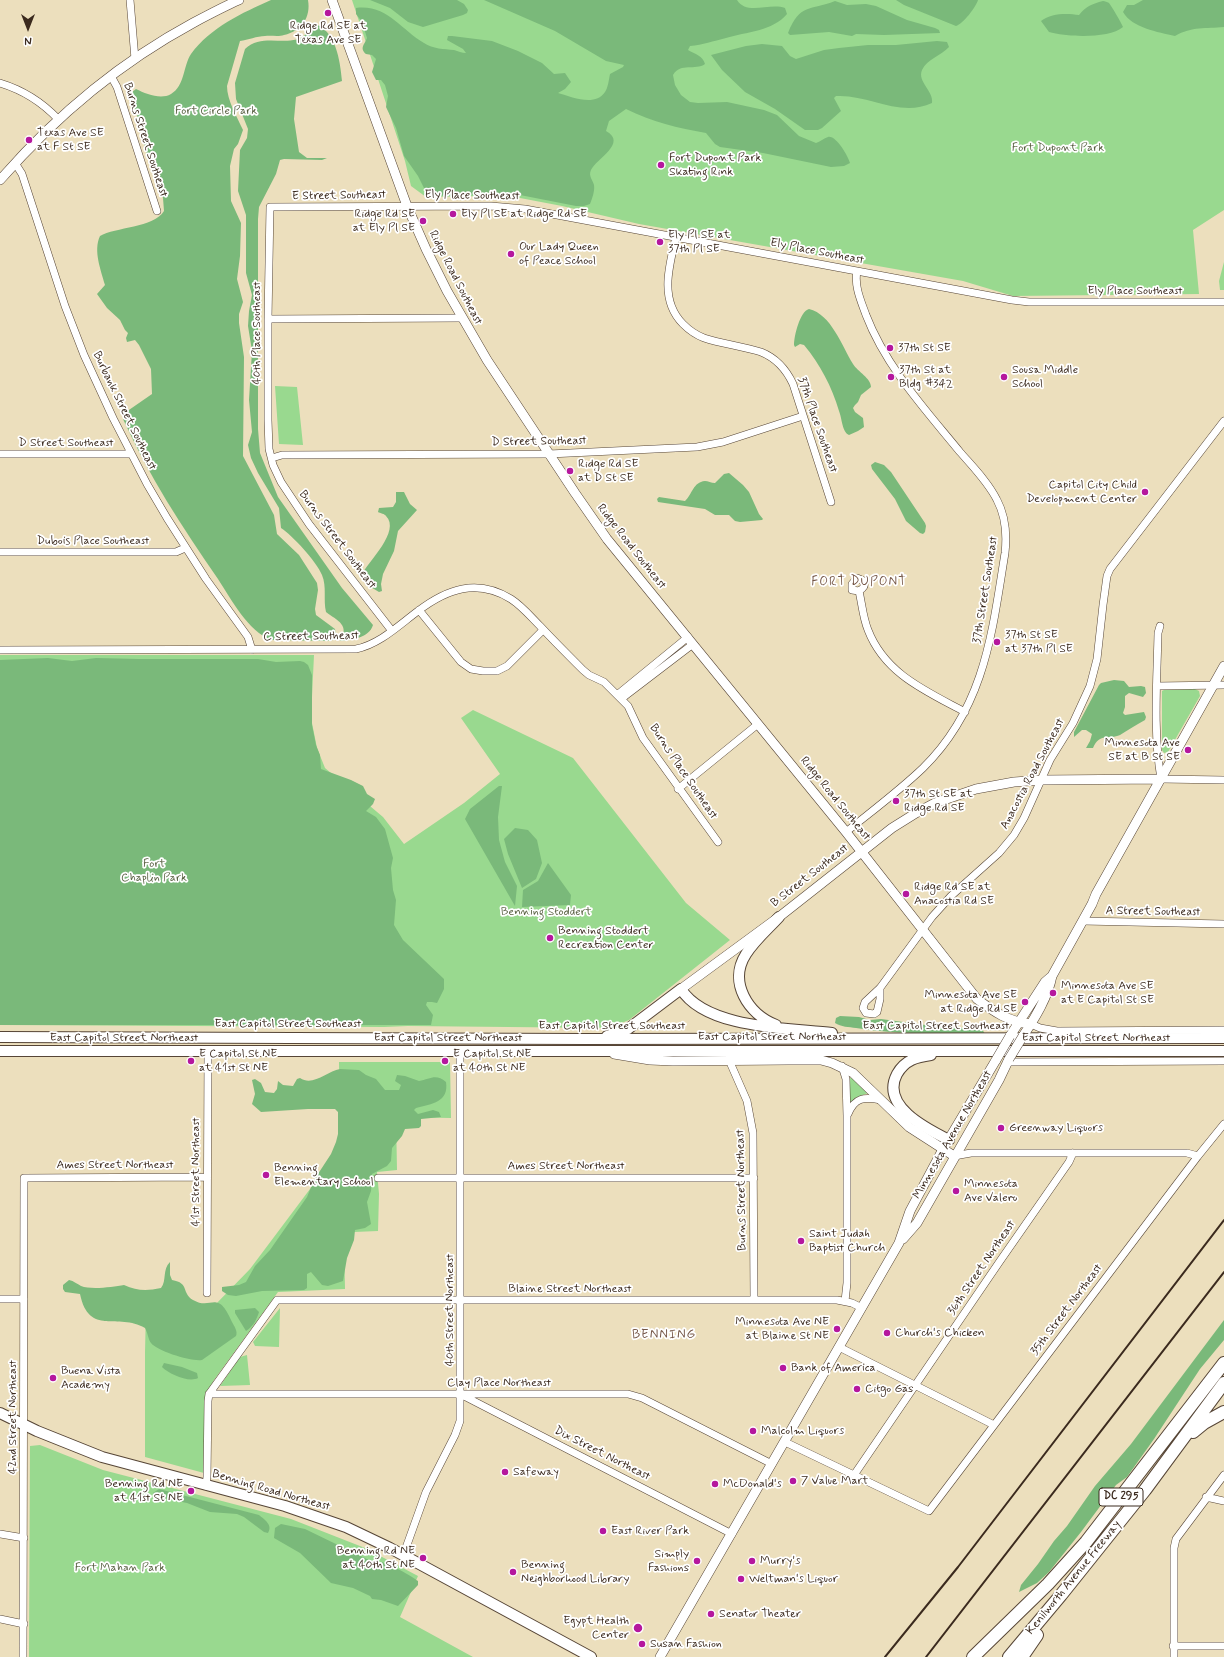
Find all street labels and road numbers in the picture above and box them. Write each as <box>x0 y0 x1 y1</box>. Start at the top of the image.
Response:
street label: Burns Street Southeast <box>120 81 170 199</box>
street label: E Street Southeast <box>292 188 386 204</box>
street label: Ely Place Southeast <box>424 188 520 204</box>
street label: Ridge Road Southeast <box>425 228 485 328</box>
street label: Ely Place Southeast <box>769 236 865 268</box>
street label: 40th Place Southeast <box>250 282 264 384</box>
street label: Ely Place Southeast <box>1087 284 1183 298</box>
street label: Burbank Street Southeast <box>89 349 159 473</box>
street label: 37th Place Southeast <box>794 375 840 475</box>
street label: D Street Southeast <box>491 434 587 450</box>
street label: D Street Southeast <box>18 436 114 450</box>
street label: Burns Street Southeast <box>295 488 379 592</box>
street label: Ridge Road Southeast <box>593 502 669 592</box>
street label: Dubois Place Southeast <box>37 534 149 548</box>
street label: 37th Street Southeast <box>970 535 1002 645</box>
street label: C Street Southeast <box>263 629 359 645</box>
street label: Anacostia Road Southeast <box>998 716 1068 832</box>
street label: Burns Place Southeast <box>646 722 720 822</box>
street label: Ridge Road Southeast <box>797 754 873 844</box>
street label: B Street Southeast <box>768 841 852 911</box>
street label: A Street Southeast <box>1105 904 1201 920</box>
street label: East Capitol Street Southeast <box>215 1017 361 1031</box>
street label: East Capitol Street Southeast <box>539 1019 685 1033</box>
street label: East Capitol Street Southeast <box>863 1019 1009 1033</box>
street label: East Capitol Street Northeast <box>698 1030 846 1044</box>
street label: East Capitol Street Northeast <box>50 1031 198 1045</box>
street label: East Capitol Street Northeast <box>374 1031 522 1045</box>
street label: East Capitol Street Northeast <box>1022 1031 1170 1045</box>
street label: Minnesota Avenue Northeast <box>910 1068 996 1202</box>
street label: 41st Street Northeast <box>189 1117 203 1227</box>
street label: Burns Street Northeast <box>734 1129 750 1251</box>
street label: Ames Street Northeast <box>57 1158 173 1172</box>
street label: Ames Street Northeast <box>508 1159 624 1173</box>
street label: 36th Street Northeast <box>945 1218 1019 1318</box>
street label: 40th Street Northeast <box>443 1254 457 1366</box>
street label: 35th Street Northeast <box>1028 1261 1106 1359</box>
street label: Blaine Street Northeast <box>508 1282 632 1296</box>
street label: 42nd Street Northeast <box>6 1360 20 1474</box>
street label: Clay Place Northeast <box>447 1376 551 1390</box>
street label: Dix Street Northeast <box>552 1424 652 1484</box>
street label: Benning Road Northeast <box>210 1467 332 1515</box>
road number: DC 295 <box>1099 1488 1143 1506</box>
street label: Kenilworth Avenue Freeway <box>1024 1518 1124 1638</box>

